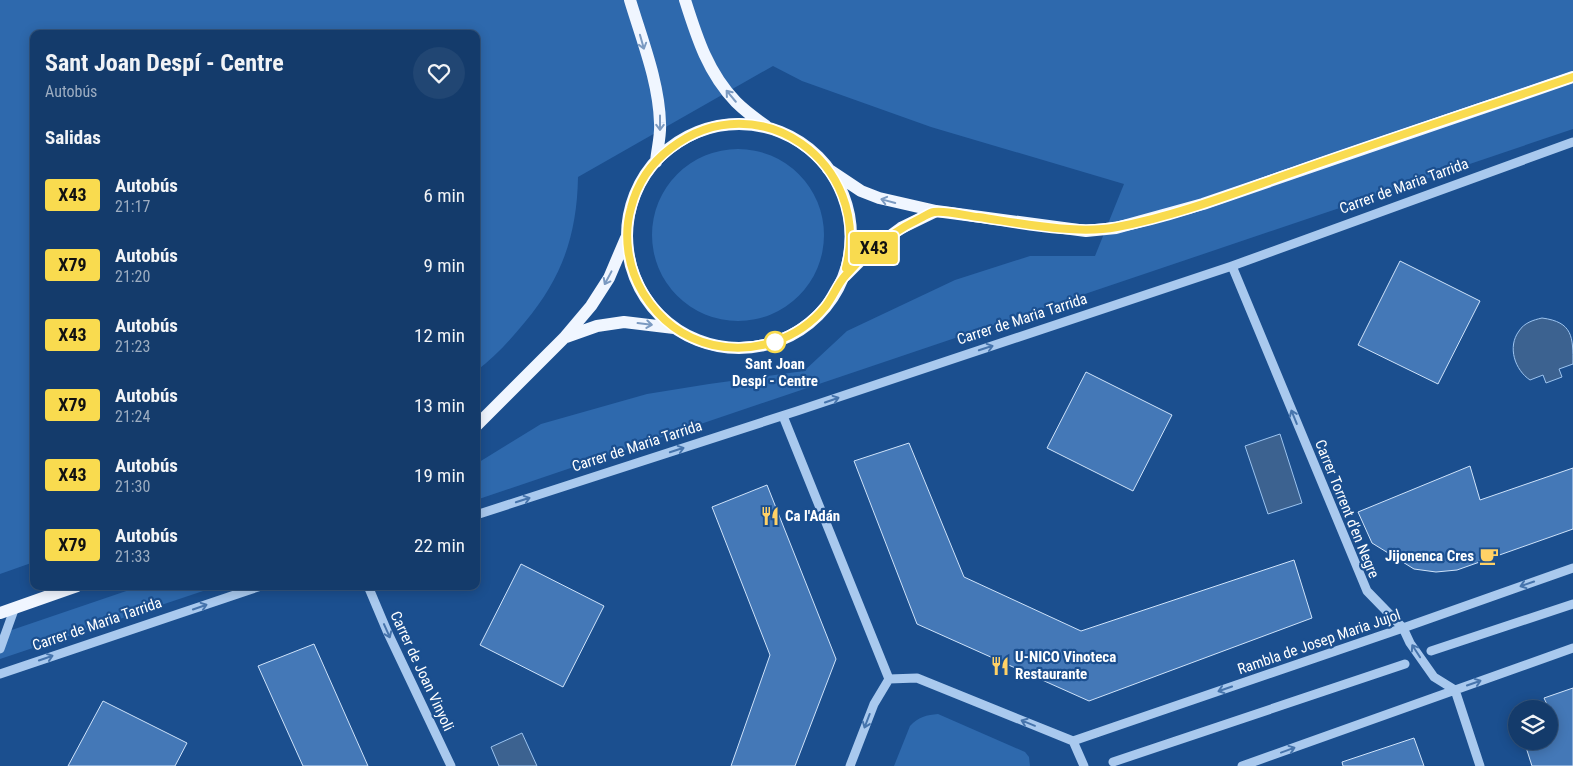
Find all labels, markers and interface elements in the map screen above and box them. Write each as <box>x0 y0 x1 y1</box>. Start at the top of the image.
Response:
one-way arrow <box>638 34 648 50</box>
button: heart <box>413 47 465 99</box>
text: Sant Joan Despí - Centre <box>45 49 284 77</box>
text: Autobús <box>45 82 97 101</box>
one-way arrow <box>725 90 737 103</box>
one-way arrow <box>655 114 665 130</box>
text: Salidas <box>45 126 101 149</box>
street label: Carrer de Maria Tarrida <box>1337 154 1471 218</box>
text: Autobús <box>115 174 178 197</box>
text: X43 <box>58 184 87 205</box>
text: 6 min <box>423 184 465 207</box>
one-way arrow <box>880 196 896 205</box>
text: 21:17 <box>115 197 150 216</box>
line badge: X43 <box>845 232 903 264</box>
text: X43 <box>860 237 888 258</box>
text: Autobús <box>115 244 178 267</box>
text: X79 <box>58 254 87 275</box>
text: 9 min <box>423 254 465 277</box>
text: 21:20 <box>115 267 150 286</box>
one-way arrow <box>603 271 613 286</box>
street label: Carrer de Maria Tarrida <box>955 289 1089 349</box>
text: Autobús <box>115 314 178 337</box>
one-way arrow <box>637 319 653 329</box>
text: X43 <box>58 324 87 345</box>
text: 12 min <box>414 324 465 347</box>
marker: Sant Joan Despí - Centre <box>764 331 786 353</box>
text: 21:23 <box>115 337 150 356</box>
one-way arrow <box>978 343 993 352</box>
place label: Sant Joan Despí - Centre <box>732 355 818 390</box>
text: Autobús <box>115 384 178 407</box>
text: X79 <box>58 394 87 415</box>
text: 13 min <box>414 394 465 417</box>
one-way arrow <box>824 394 840 404</box>
text: 21:24 <box>115 407 150 426</box>
one-way arrow <box>1289 410 1299 425</box>
street label: Carrer de Maria Tarrida <box>570 416 704 476</box>
street label: Carrer Torrent d'en Negre <box>1311 437 1383 581</box>
one-way arrow <box>669 445 685 454</box>
text: Autobús <box>115 454 178 477</box>
text: X43 <box>58 464 87 485</box>
text: 19 min <box>414 464 465 487</box>
text: 21:30 <box>115 477 150 496</box>
one-way arrow <box>514 495 530 504</box>
restaurant icon: Ca l'Adán <box>759 505 781 527</box>
place label: Ca l'Adán <box>785 507 840 525</box>
text: Autobús <box>115 524 178 547</box>
text: X79 <box>58 534 87 555</box>
text: 22 min <box>414 534 465 557</box>
cafe icon: Jijonenca Cres <box>1478 545 1500 567</box>
text: 21:33 <box>115 547 150 566</box>
place label: Jijonenca Cres <box>1385 547 1474 565</box>
one-way arrow <box>1520 580 1535 589</box>
street label: Carrer de Maria Tarrida <box>30 593 164 655</box>
one-way arrow <box>192 601 208 611</box>
street label: Rambla de Josep Maria Jujol <box>1235 606 1403 678</box>
street label: Carrer de Joan Vinyoli <box>386 608 458 734</box>
one-way arrow <box>383 623 392 638</box>
one-way arrow <box>1411 645 1421 659</box>
place label: U-NICO Vinoteca Restaurante <box>1015 648 1116 683</box>
one-way arrow <box>38 653 54 662</box>
restaurant icon: U-NICO Vinoteca Restaurante <box>989 655 1011 677</box>
one-way arrow <box>1465 678 1481 687</box>
one-way arrow <box>1217 685 1233 694</box>
map controls <box>1508 700 1558 750</box>
button: layers <box>1508 700 1558 750</box>
one-way arrow <box>862 713 871 728</box>
one-way arrow <box>1021 717 1036 727</box>
one-way arrow <box>1279 745 1295 754</box>

